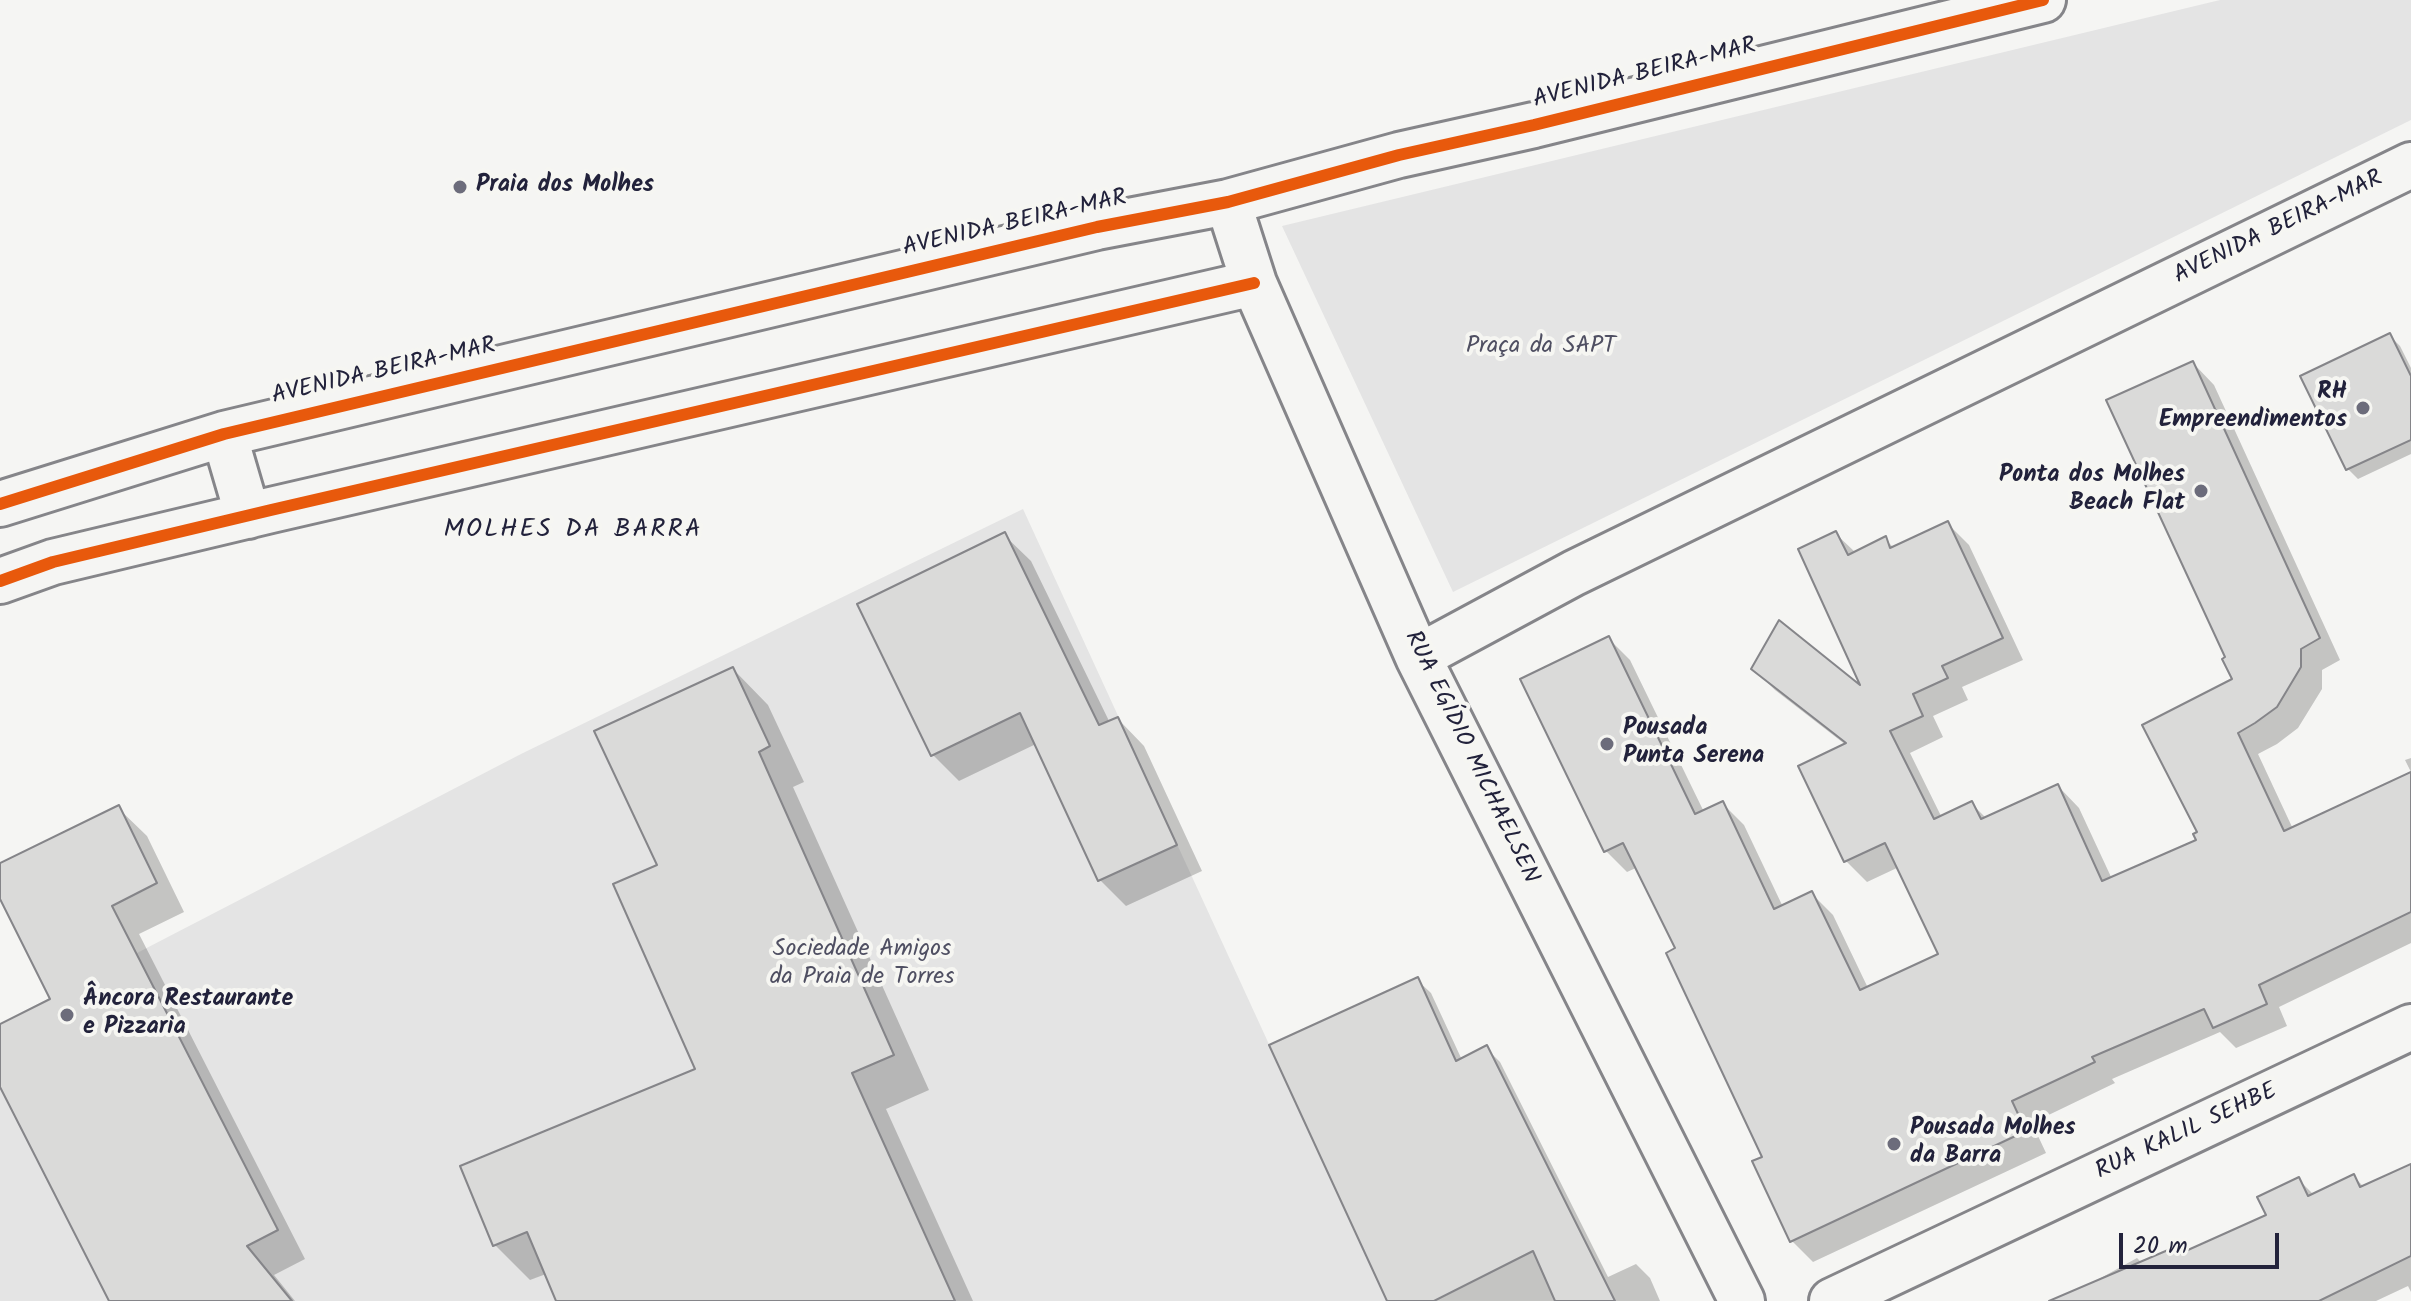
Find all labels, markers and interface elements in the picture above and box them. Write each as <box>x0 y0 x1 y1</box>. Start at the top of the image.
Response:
street label: AVENIDA BEIRA-MAR <box>1531 33 1759 117</box>
street label: AVENIDA BEIRA-MAR <box>2170 166 2388 292</box>
place label: Praia dos Molhes <box>476 173 654 201</box>
marker: Praia dos Molhes <box>451 178 469 196</box>
street label: AVENIDA BEIRA-MAR <box>900 185 1130 265</box>
street label: AVENIDA BEIRA-MAR <box>269 333 499 413</box>
park label: Praça da SAPT <box>1466 334 1616 362</box>
place label: RH Empreendimentos <box>2159 380 2347 436</box>
marker: RH Empreendimentos <box>2354 399 2372 417</box>
place label: Ponta dos Molhes Beach Flat <box>1999 463 2185 519</box>
marker: Ponta dos Molhes Beach Flat <box>2192 482 2210 500</box>
district label: MOLHES DA BARRA <box>443 516 703 548</box>
street label: RUA EGÍDIO MICHAELSEN <box>1396 627 1544 889</box>
place label: Pousada Punta Serena <box>1623 716 1764 772</box>
marker: Pousada Punta Serena <box>1598 735 1616 753</box>
park label: Sociedade Amigos da Praia de Torres <box>770 937 954 993</box>
place label: Âncora Restaurante e Pizzaria <box>83 987 293 1043</box>
marker: Âncora Restaurante e Pizzaria <box>58 1006 76 1024</box>
street label: RUA KALIL SEHBE <box>2092 1078 2282 1188</box>
place label: Pousada Molhes da Barra <box>1910 1116 2076 1172</box>
marker: Pousada Molhes da Barra <box>1885 1135 1903 1153</box>
scale bar <box>2123 1217 2283 1267</box>
text: 20 m <box>2133 1227 2188 1266</box>

